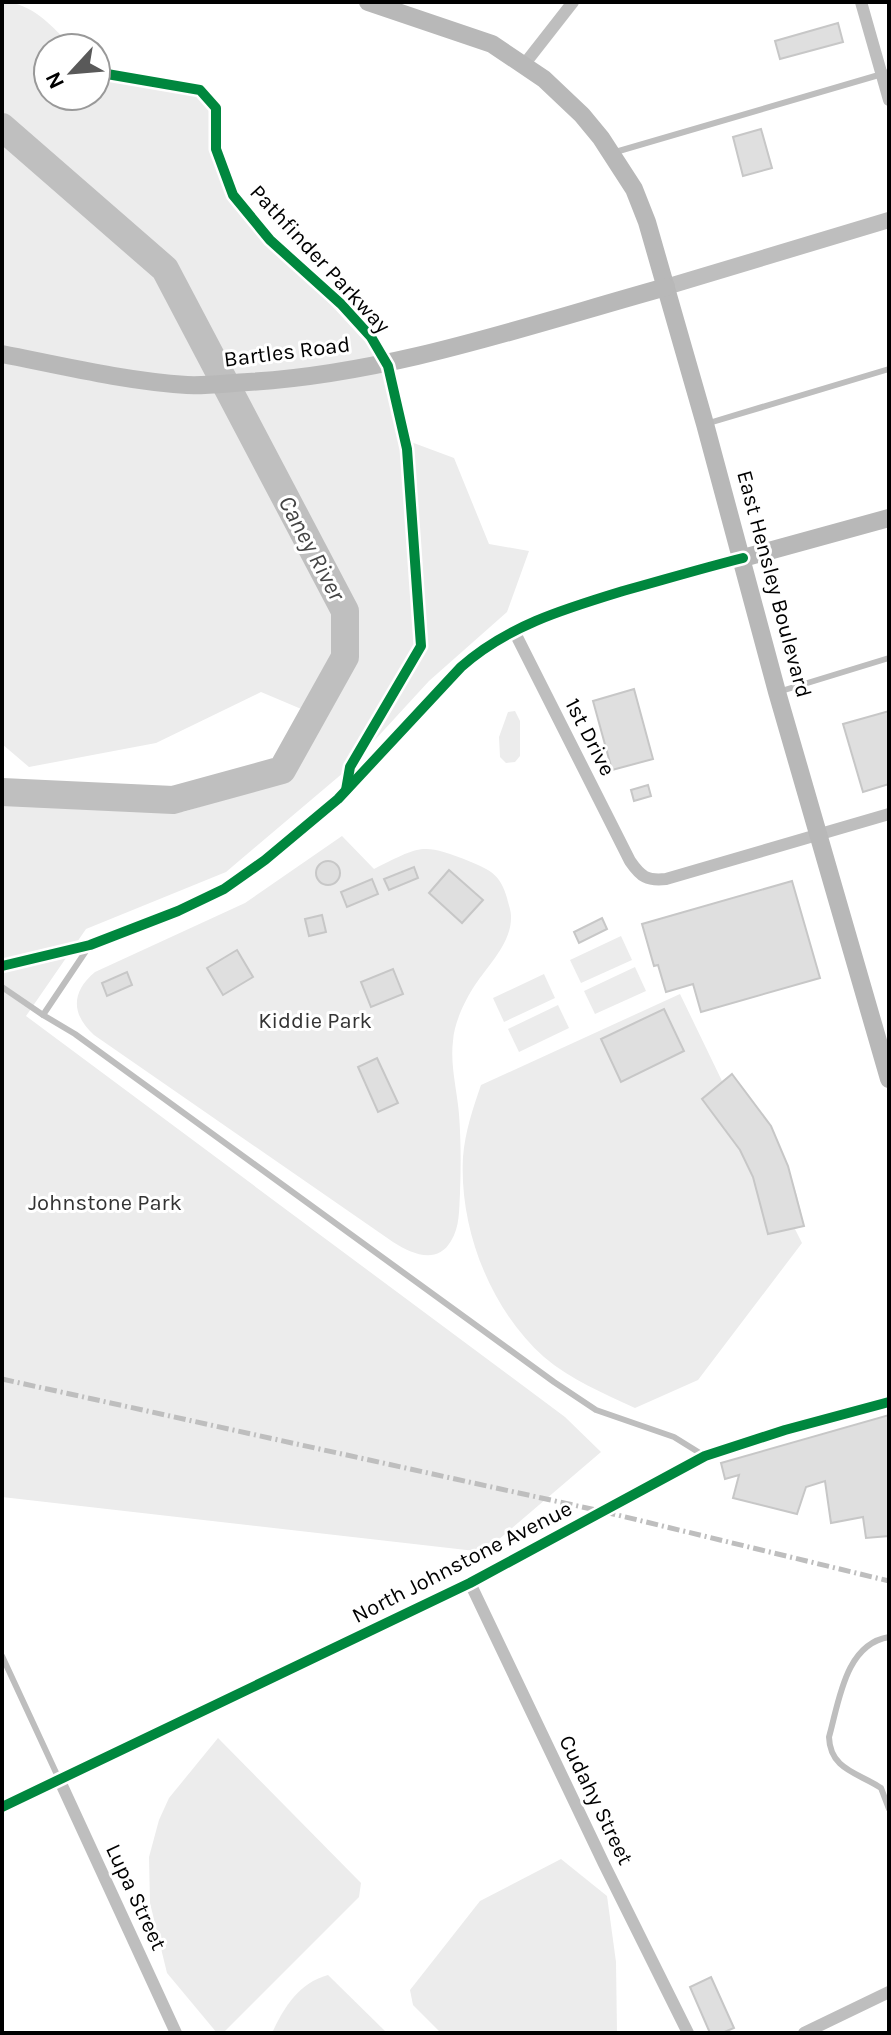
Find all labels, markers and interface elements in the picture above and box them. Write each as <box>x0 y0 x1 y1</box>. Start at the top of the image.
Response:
north arrow <box>32 32 112 112</box>
text: N <box>40 68 70 93</box>
street label: Pathfinder Parkway <box>244 179 396 339</box>
street label: Bartles Road <box>222 331 352 373</box>
street label: East Hensley Boulevard <box>731 468 817 700</box>
water label: Caney River <box>273 491 352 606</box>
street label: 1st Drive <box>559 694 621 780</box>
park label: Kiddie Park <box>258 1008 372 1034</box>
park label: Johnstone Park <box>28 1190 182 1216</box>
street label: North Johnstone Avenue <box>348 1495 576 1629</box>
street label: Cudahy Street <box>553 1731 639 1869</box>
street label: Lupa Street <box>100 1840 172 1954</box>

